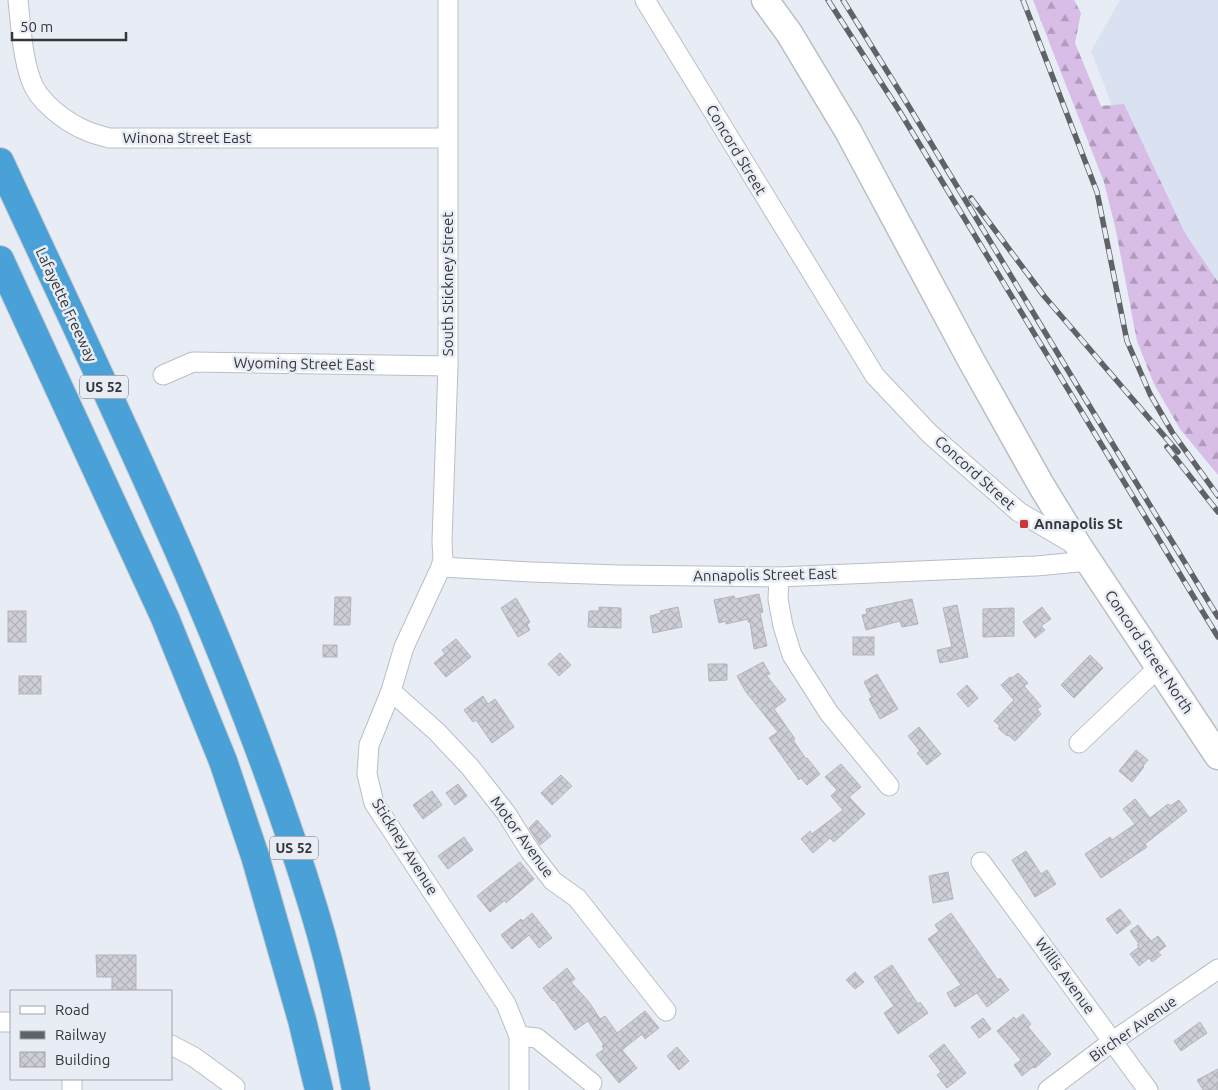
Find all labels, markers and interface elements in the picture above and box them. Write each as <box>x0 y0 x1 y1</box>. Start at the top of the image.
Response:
scale bar <box>12 10 126 42</box>
text: 50 m <box>20 18 53 35</box>
street label: Concord Street <box>703 102 770 198</box>
street label: Winona Street East <box>123 129 251 146</box>
street label: South Stickney Street <box>439 212 456 356</box>
street label: Lafayette Freeway <box>33 245 100 365</box>
street label: Wyoming Street East <box>233 354 375 373</box>
road number: US 52 <box>80 376 128 398</box>
street label: Concord Street <box>932 432 1019 513</box>
place label: Annapolis St <box>1034 515 1123 532</box>
marker: Annapolis St <box>1018 518 1030 530</box>
street label: Annapolis Street East <box>693 565 837 584</box>
street label: Concord Street North <box>1102 587 1197 717</box>
street label: Motor Avenue <box>487 793 558 881</box>
street label: Stickney Avenue <box>369 796 442 898</box>
road number: US 52 <box>270 836 318 860</box>
street label: Willis Avenue <box>1032 934 1099 1017</box>
legend <box>10 990 172 1080</box>
street label: Bircher Avenue <box>1086 992 1179 1065</box>
text: Road <box>55 1001 90 1018</box>
text: Railway <box>55 1026 106 1043</box>
text: Building <box>55 1051 110 1068</box>

